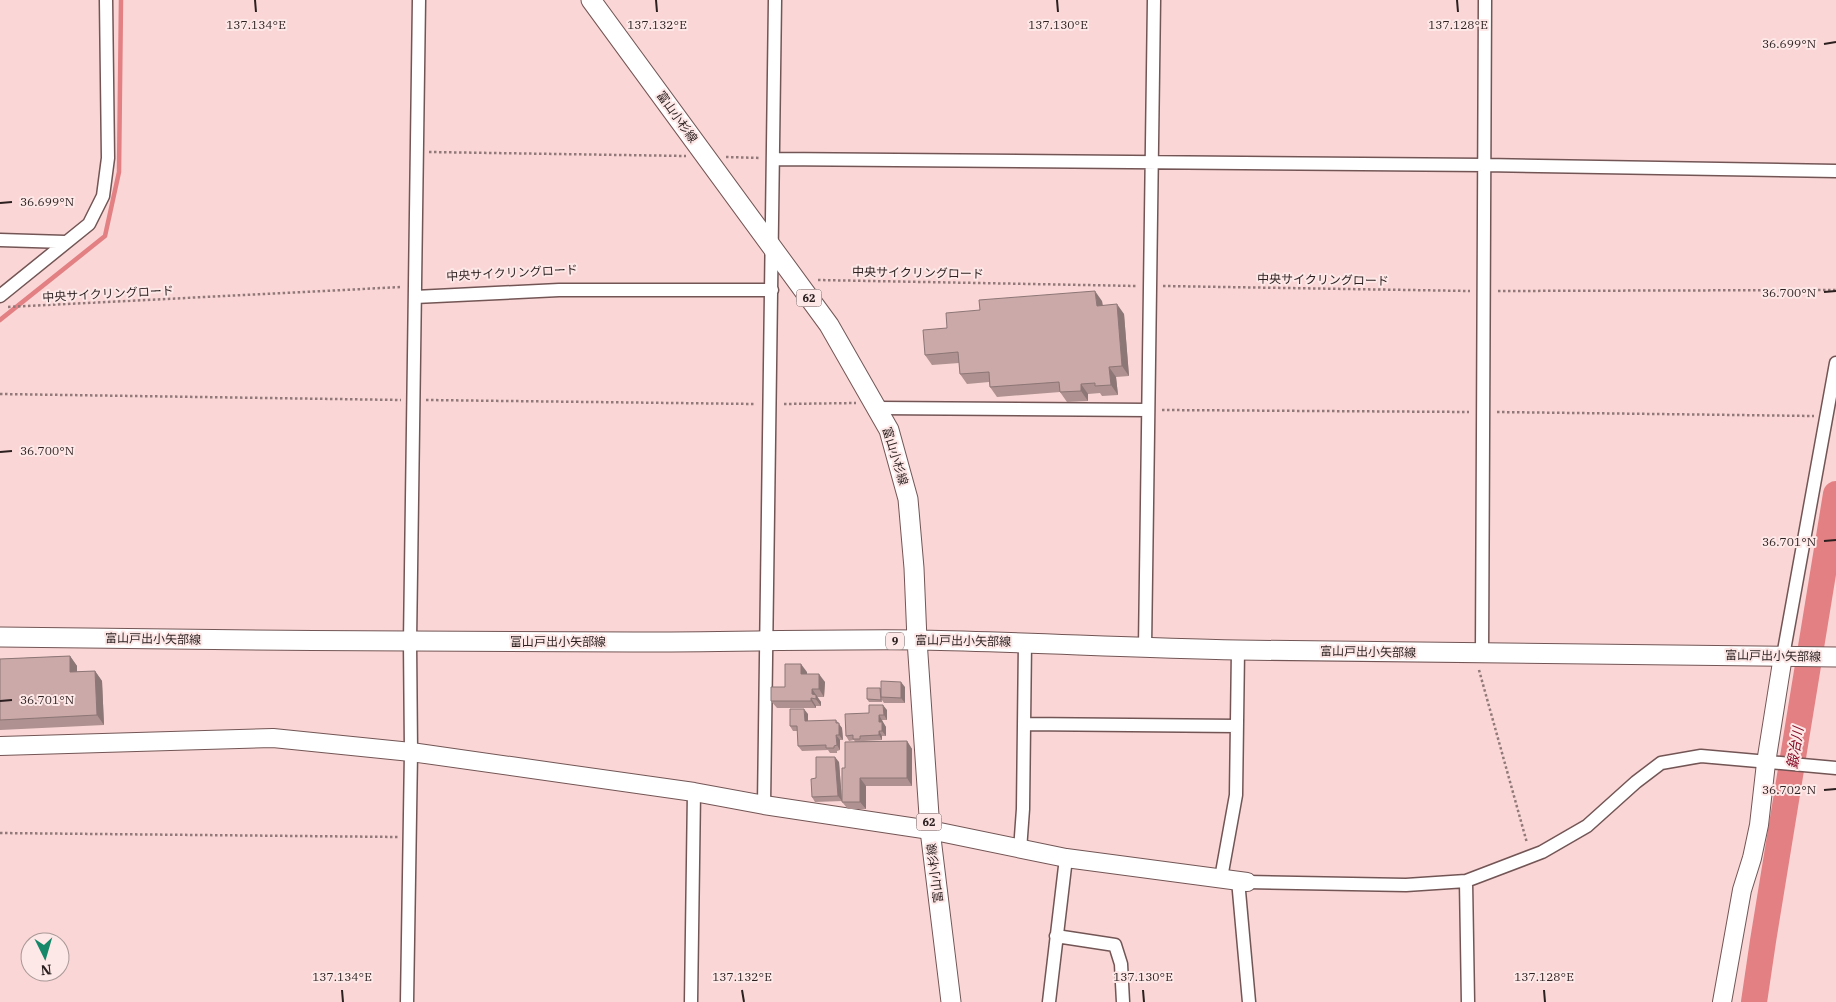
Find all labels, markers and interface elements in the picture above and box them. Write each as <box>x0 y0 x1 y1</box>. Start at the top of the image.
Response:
text: 137.134°E <box>226 17 286 32</box>
text: 137.132°E <box>627 17 687 32</box>
text: 137.130°E <box>1028 17 1088 32</box>
text: 137.128°E <box>1428 17 1488 32</box>
text: 36.699°N <box>1762 36 1816 51</box>
street label: 富山小杉線 <box>654 88 701 145</box>
text: 36.699°N <box>20 194 74 209</box>
street label: 中央サイクリングロード <box>446 262 578 283</box>
street label: 中央サイクリングロード <box>852 264 984 281</box>
street label: 中央サイクリングロード <box>1257 271 1389 288</box>
street label: 中央サイクリングロード <box>42 283 174 304</box>
text: 36.700°N <box>1762 285 1816 300</box>
road number: 62 <box>796 290 822 306</box>
street label: 富山小杉線 <box>880 425 911 487</box>
text: 36.700°N <box>20 443 74 458</box>
text: 36.701°N <box>1762 534 1816 549</box>
street label: 富山戸出小矢部線 <box>105 630 201 647</box>
road number: 9 <box>886 632 904 649</box>
street label: 富山戸出小矢部線 <box>915 632 1011 649</box>
street label: 富山戸出小矢部線 <box>510 634 606 649</box>
street label: 富山戸出小矢部線 <box>1320 643 1416 660</box>
street label: 富山戸出小矢部線 <box>1725 647 1821 664</box>
text: 36.701°N <box>20 692 74 707</box>
water label: 鍛冶川 <box>1783 724 1807 770</box>
text: 36.702°N <box>1762 782 1816 797</box>
road number: 62 <box>916 814 942 830</box>
street label: 富山小杉線 <box>923 842 946 904</box>
north arrow <box>20 932 70 982</box>
text: N <box>40 961 52 979</box>
text: 137.134°E <box>312 969 372 984</box>
text: 137.132°E <box>712 969 772 984</box>
text: 137.130°E <box>1113 969 1173 984</box>
text: 137.128°E <box>1514 969 1574 984</box>

